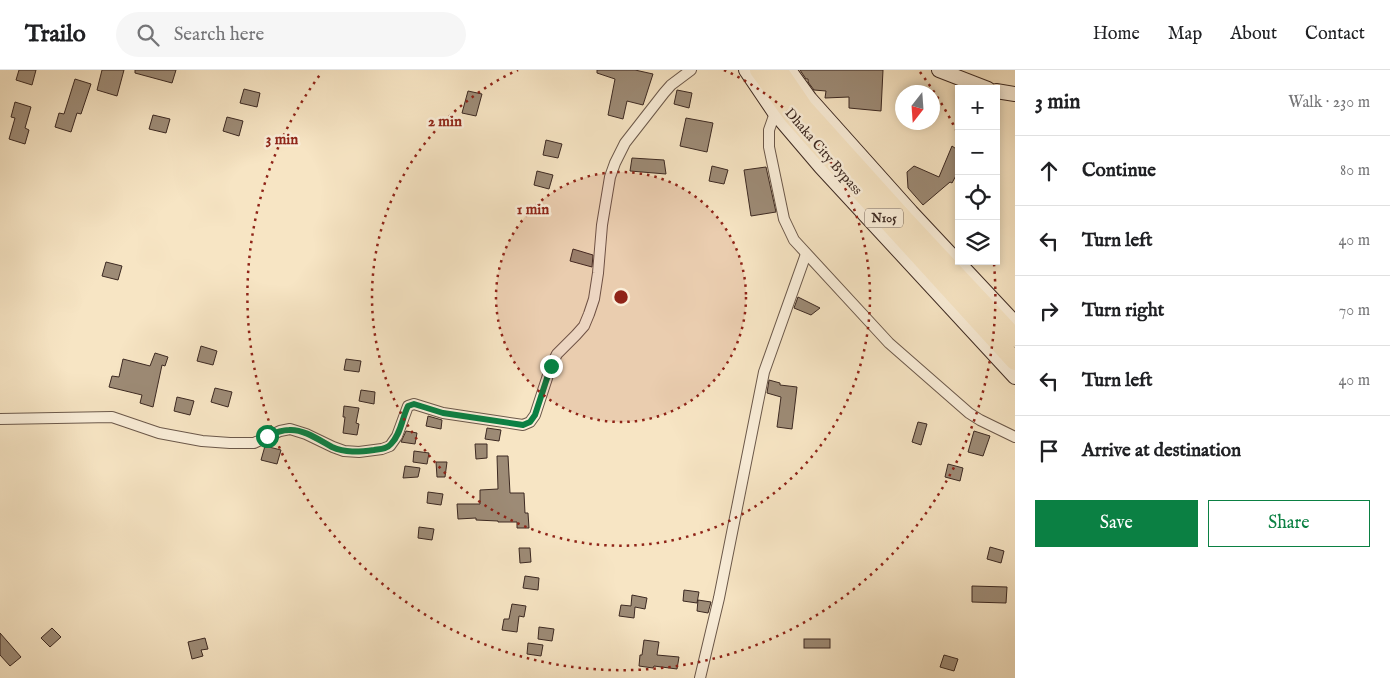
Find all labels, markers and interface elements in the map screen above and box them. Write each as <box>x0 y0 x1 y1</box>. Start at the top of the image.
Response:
search box <box>116 12 466 57</box>
text: Trailo <box>25 19 86 50</box>
icon: search <box>134 21 162 49</box>
text: Search here <box>174 23 264 47</box>
text: Home <box>1093 23 1140 46</box>
text: Map <box>1168 23 1202 46</box>
text: About <box>1230 23 1277 46</box>
text: Contact <box>1305 23 1365 46</box>
north arrow <box>895 85 940 130</box>
map controls <box>955 85 1000 265</box>
button: + <box>955 85 1000 130</box>
text: 3 min <box>1035 89 1080 116</box>
text: Walk · 230 m <box>1288 93 1370 113</box>
street label: Dhaka City Bypass <box>781 104 866 199</box>
text: 2 min <box>428 112 462 131</box>
text: 3 min <box>266 130 298 149</box>
button: − <box>955 130 1000 175</box>
icon: ahead <box>1035 157 1063 185</box>
text: Continue <box>1082 159 1156 183</box>
text: 80 m <box>1340 161 1370 181</box>
button: locate <box>955 175 1000 220</box>
text: 1 min <box>517 200 549 219</box>
road number: N105 <box>865 208 903 228</box>
button: layers <box>955 220 1000 265</box>
icon: left <box>1035 227 1063 255</box>
text: Turn left <box>1082 229 1153 253</box>
text: 40 m <box>1338 231 1370 251</box>
centre of rings <box>612 288 630 306</box>
icon: right <box>1035 297 1063 325</box>
text: Turn right <box>1082 299 1164 323</box>
text: 70 m <box>1339 301 1370 321</box>
route end <box>540 355 563 378</box>
icon: left <box>1035 367 1063 395</box>
text: Turn left <box>1082 369 1153 393</box>
text: 40 m <box>1338 371 1370 391</box>
route start <box>256 425 279 448</box>
icon: arrive <box>1035 437 1063 465</box>
text: Arrive at destination <box>1082 439 1241 463</box>
button: Save <box>1035 500 1198 547</box>
button: Share <box>1208 500 1370 547</box>

